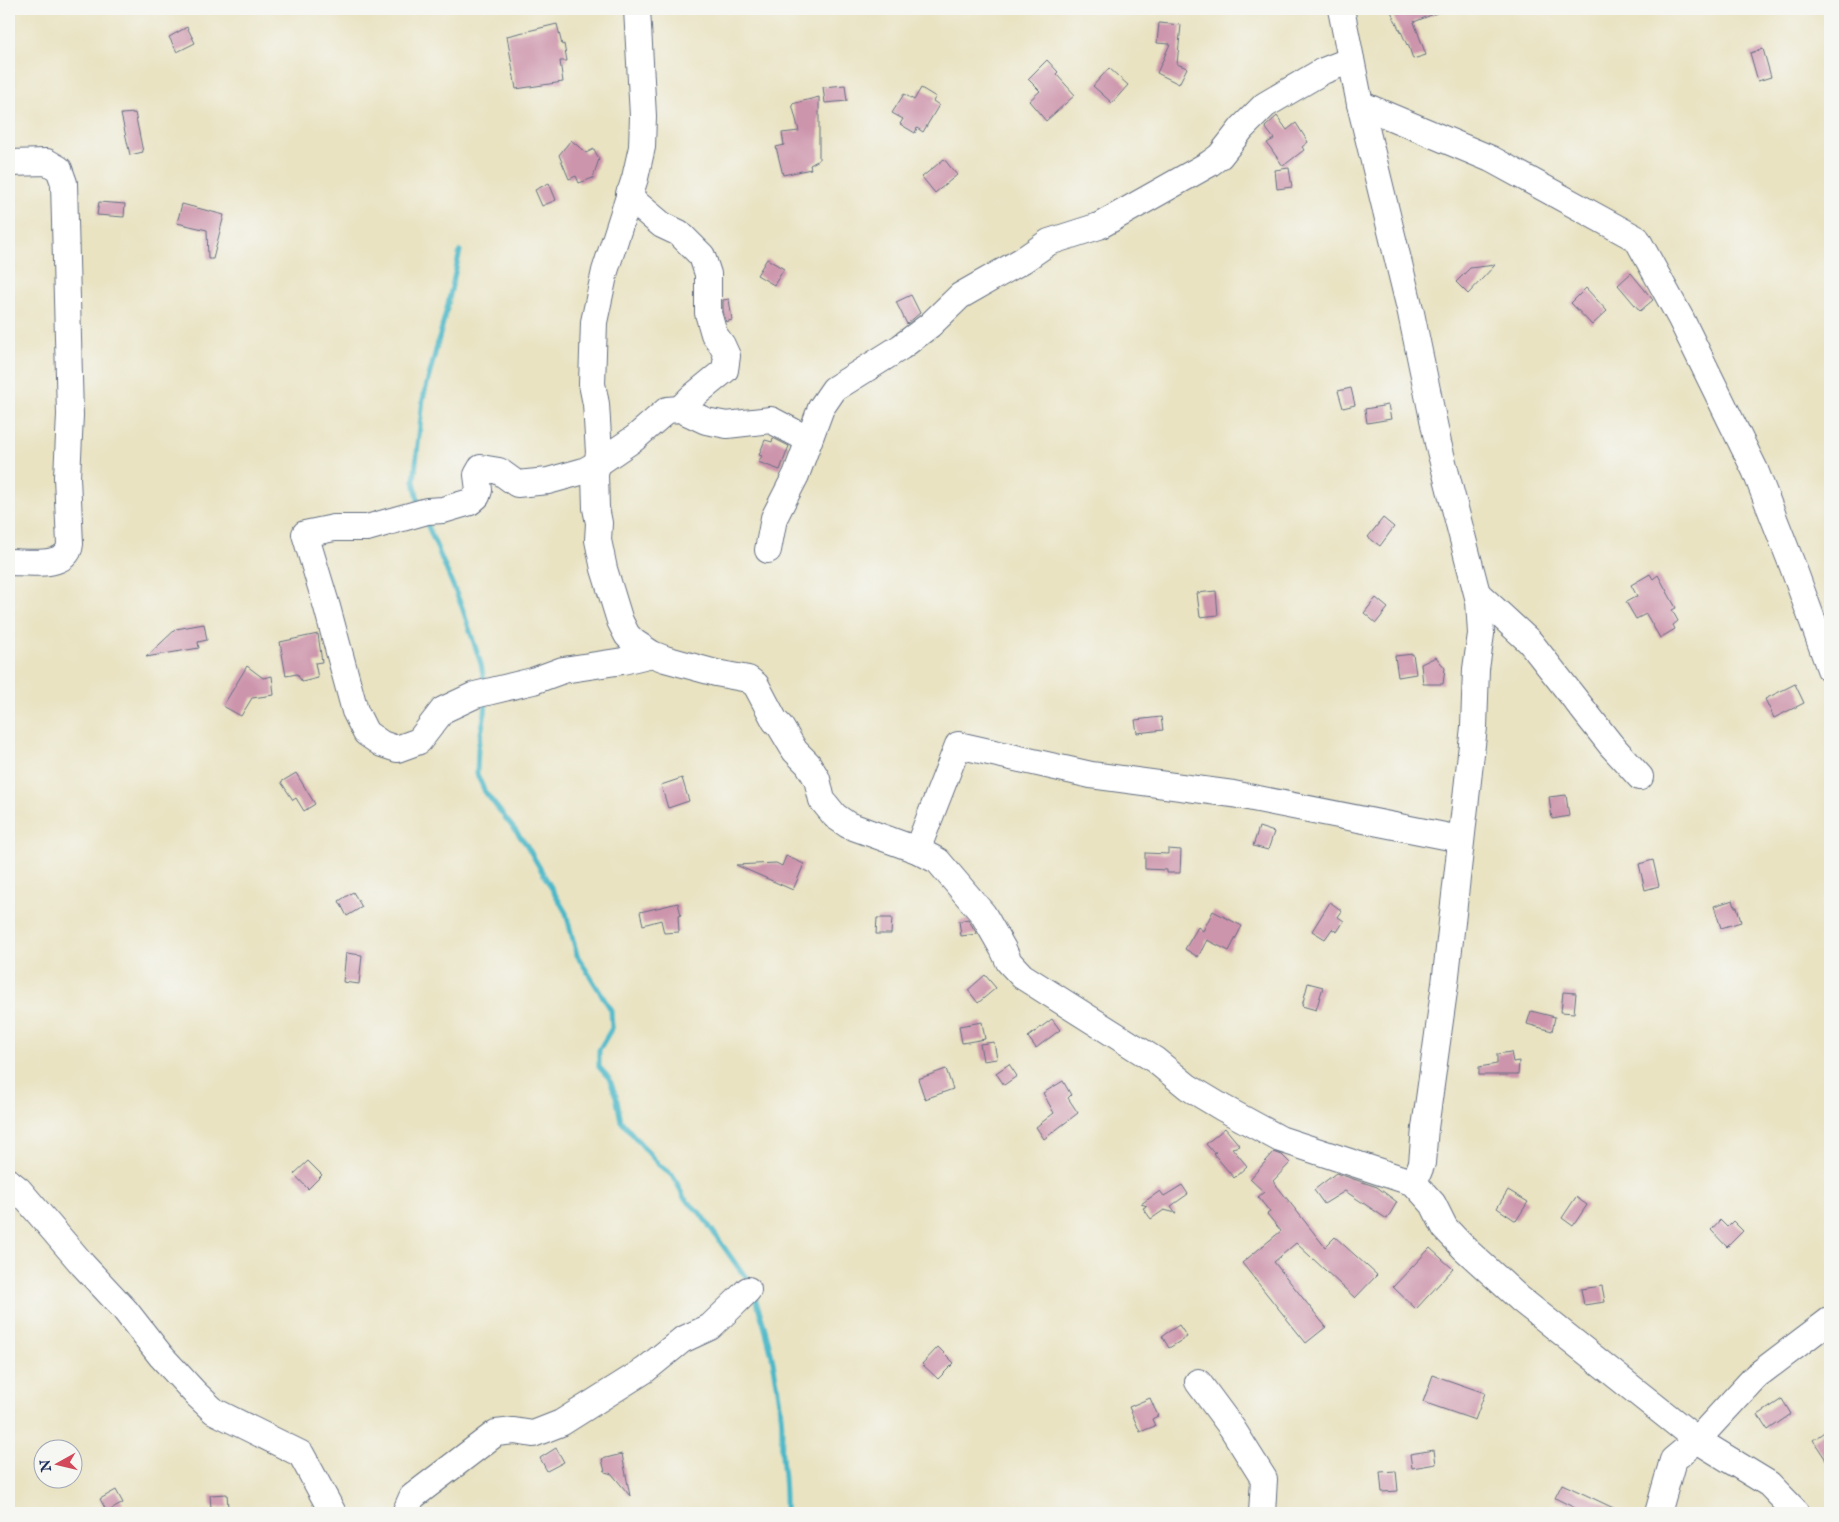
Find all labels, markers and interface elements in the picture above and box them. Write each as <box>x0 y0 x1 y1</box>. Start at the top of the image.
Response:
north arrow <box>32 1440 82 1490</box>
text: N <box>36 1458 56 1474</box>

